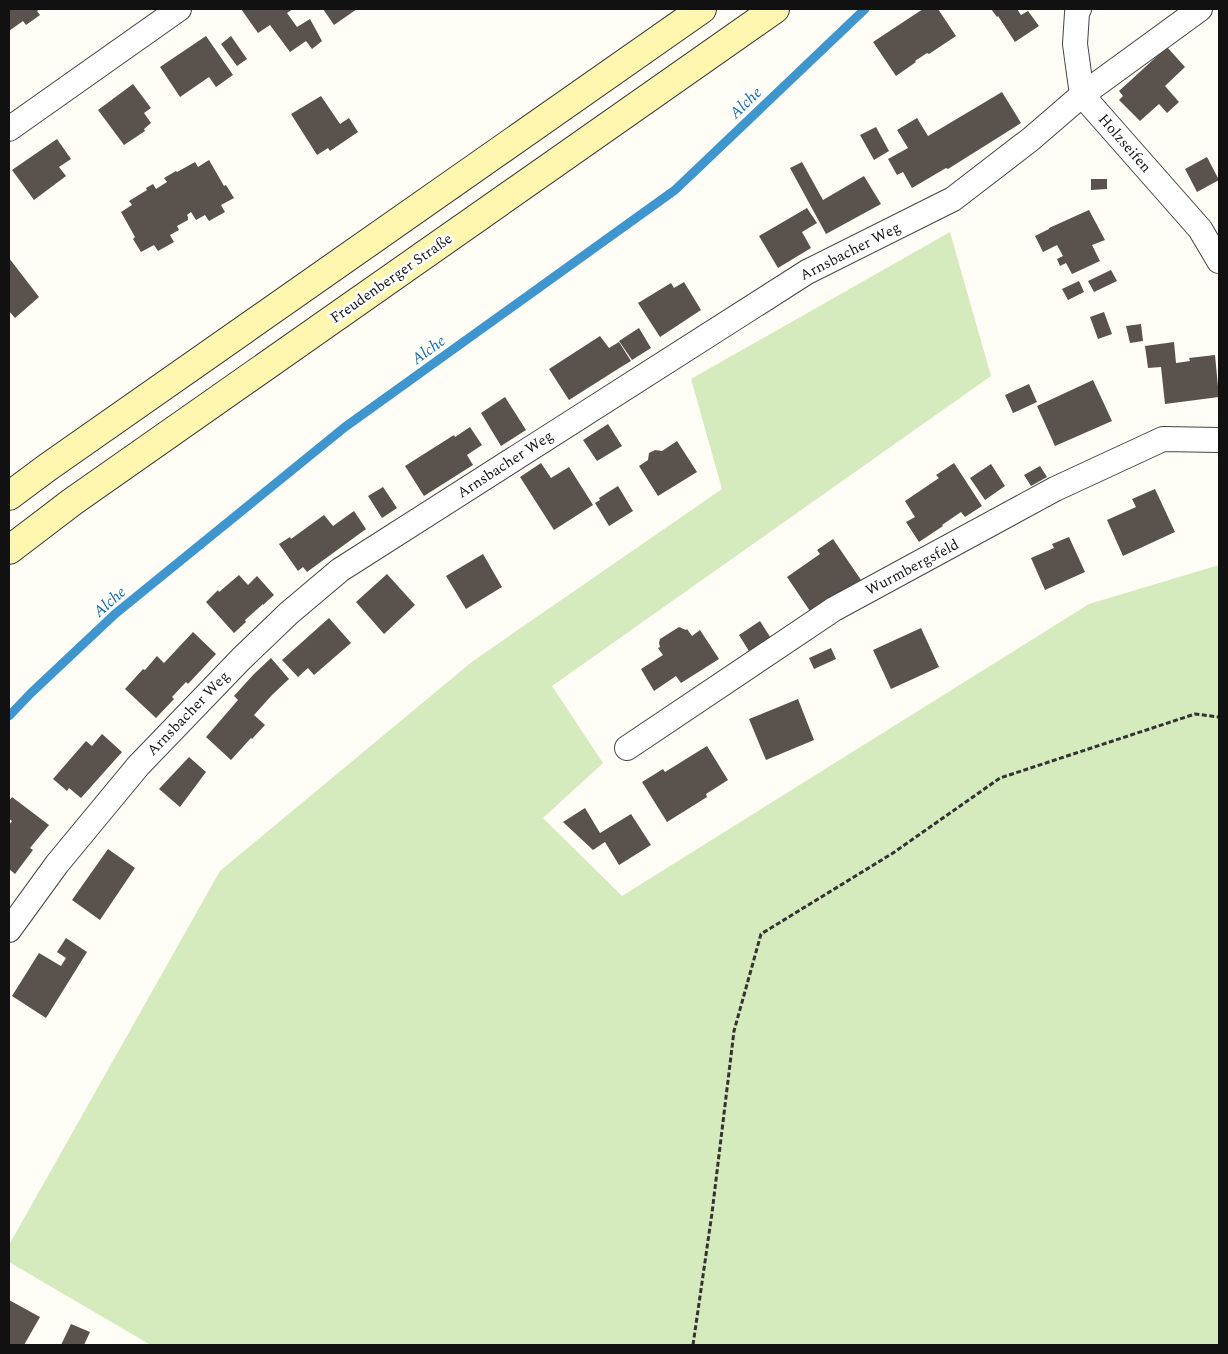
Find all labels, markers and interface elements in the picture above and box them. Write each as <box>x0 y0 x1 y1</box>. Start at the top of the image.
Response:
water label: Alche <box>723 81 767 125</box>
street label: Holzseifen <box>1093 109 1157 178</box>
street label: Arnsbacher Weg <box>796 216 905 287</box>
street label: Freudenberger Straße <box>325 228 457 329</box>
water label: Alche <box>406 329 451 371</box>
street label: Arnsbacher Weg <box>453 425 558 504</box>
street label: Wurmbergsfeld <box>861 533 963 602</box>
water label: Alche <box>87 581 132 624</box>
street label: Arnsbacher Weg <box>142 665 235 761</box>

